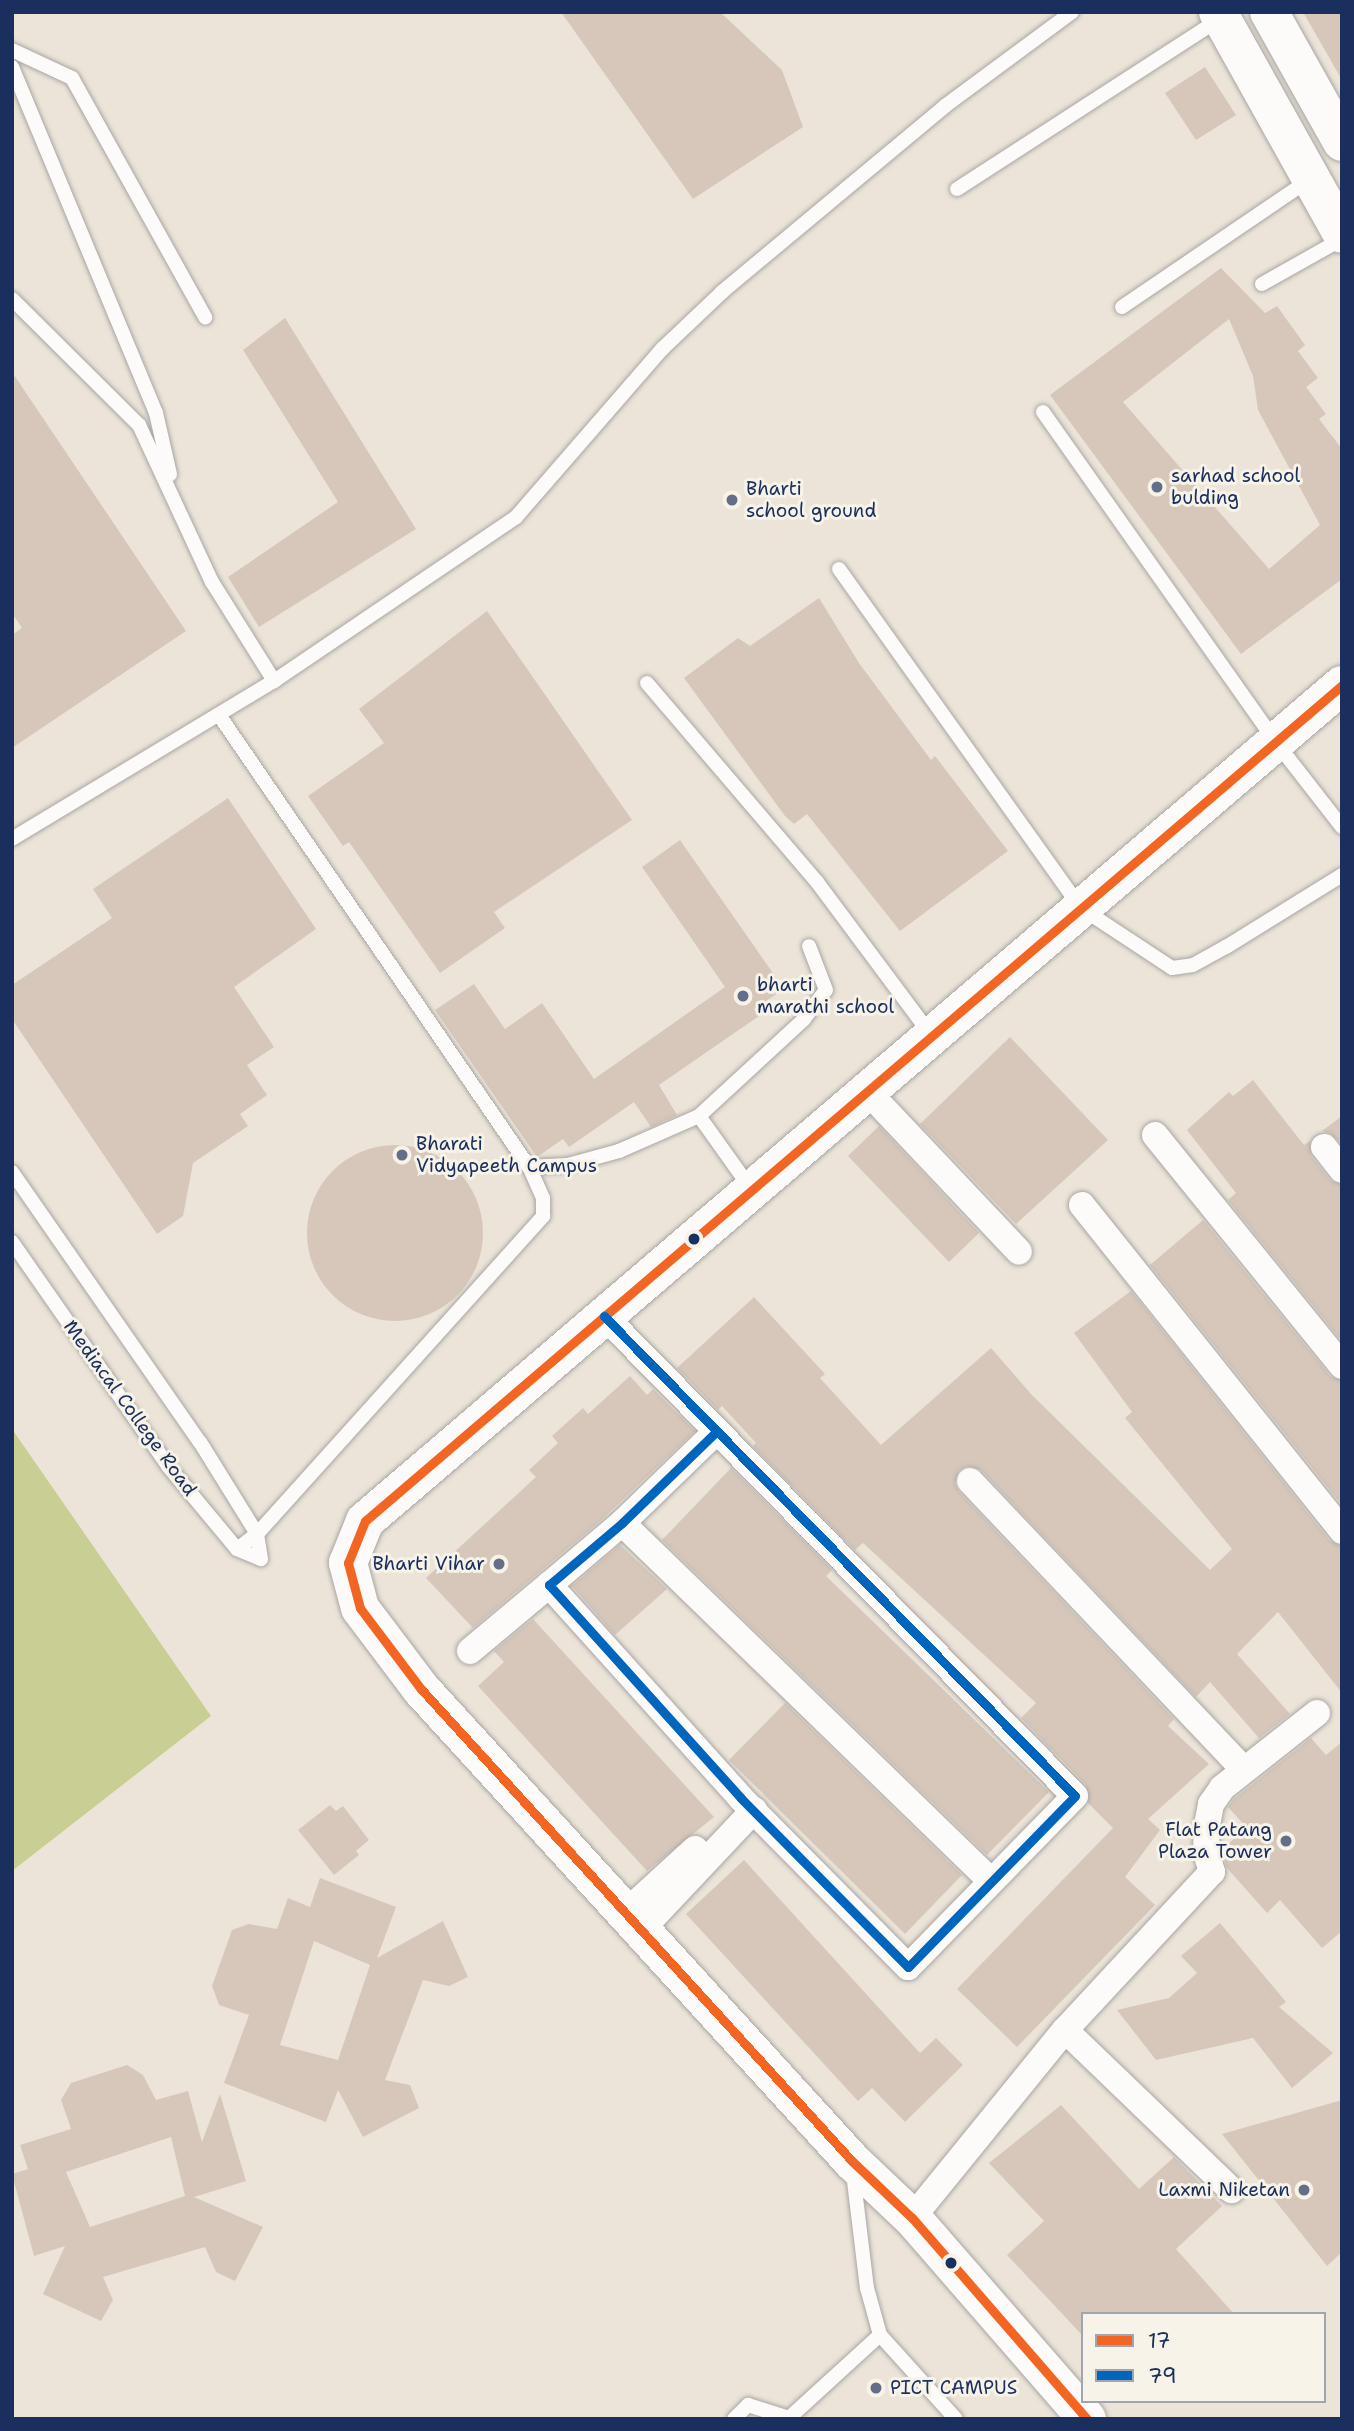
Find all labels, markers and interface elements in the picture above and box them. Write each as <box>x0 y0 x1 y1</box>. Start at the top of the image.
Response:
place label: sarhad school bulding <box>1171 465 1300 509</box>
place label: Bharti school ground <box>746 478 876 522</box>
marker: sarhad school bulding <box>1149 479 1165 495</box>
marker: Bharti school ground <box>724 492 740 508</box>
place label: bharti marathi school <box>757 974 894 1018</box>
marker: bharti marathi school <box>735 988 751 1004</box>
place label: Bharati Vidyapeeth Campus <box>416 1133 597 1177</box>
marker: Bharati Vidyapeeth Campus <box>394 1147 410 1163</box>
unlabelled marker <box>687 1232 701 1246</box>
street label: Mediacal College Road <box>59 1316 201 1500</box>
place label: Bharti Vihar <box>372 1553 485 1575</box>
marker: Bharti Vihar <box>491 1556 507 1572</box>
place label: Flat Patang Plaza Tower <box>1158 1819 1272 1863</box>
marker: Flat Patang Plaza Tower <box>1278 1833 1294 1849</box>
place label: Laxmi Niketan <box>1158 2179 1290 2201</box>
marker: Laxmi Niketan <box>1296 2182 1312 2198</box>
unlabelled marker <box>944 2256 958 2270</box>
legend <box>1081 2312 1326 2403</box>
text: 17 <box>1148 2327 1170 2355</box>
text: 79 <box>1148 2362 1177 2390</box>
place label: PICT CAMPUS <box>890 2377 1017 2399</box>
marker: PICT CAMPUS <box>868 2380 884 2396</box>

